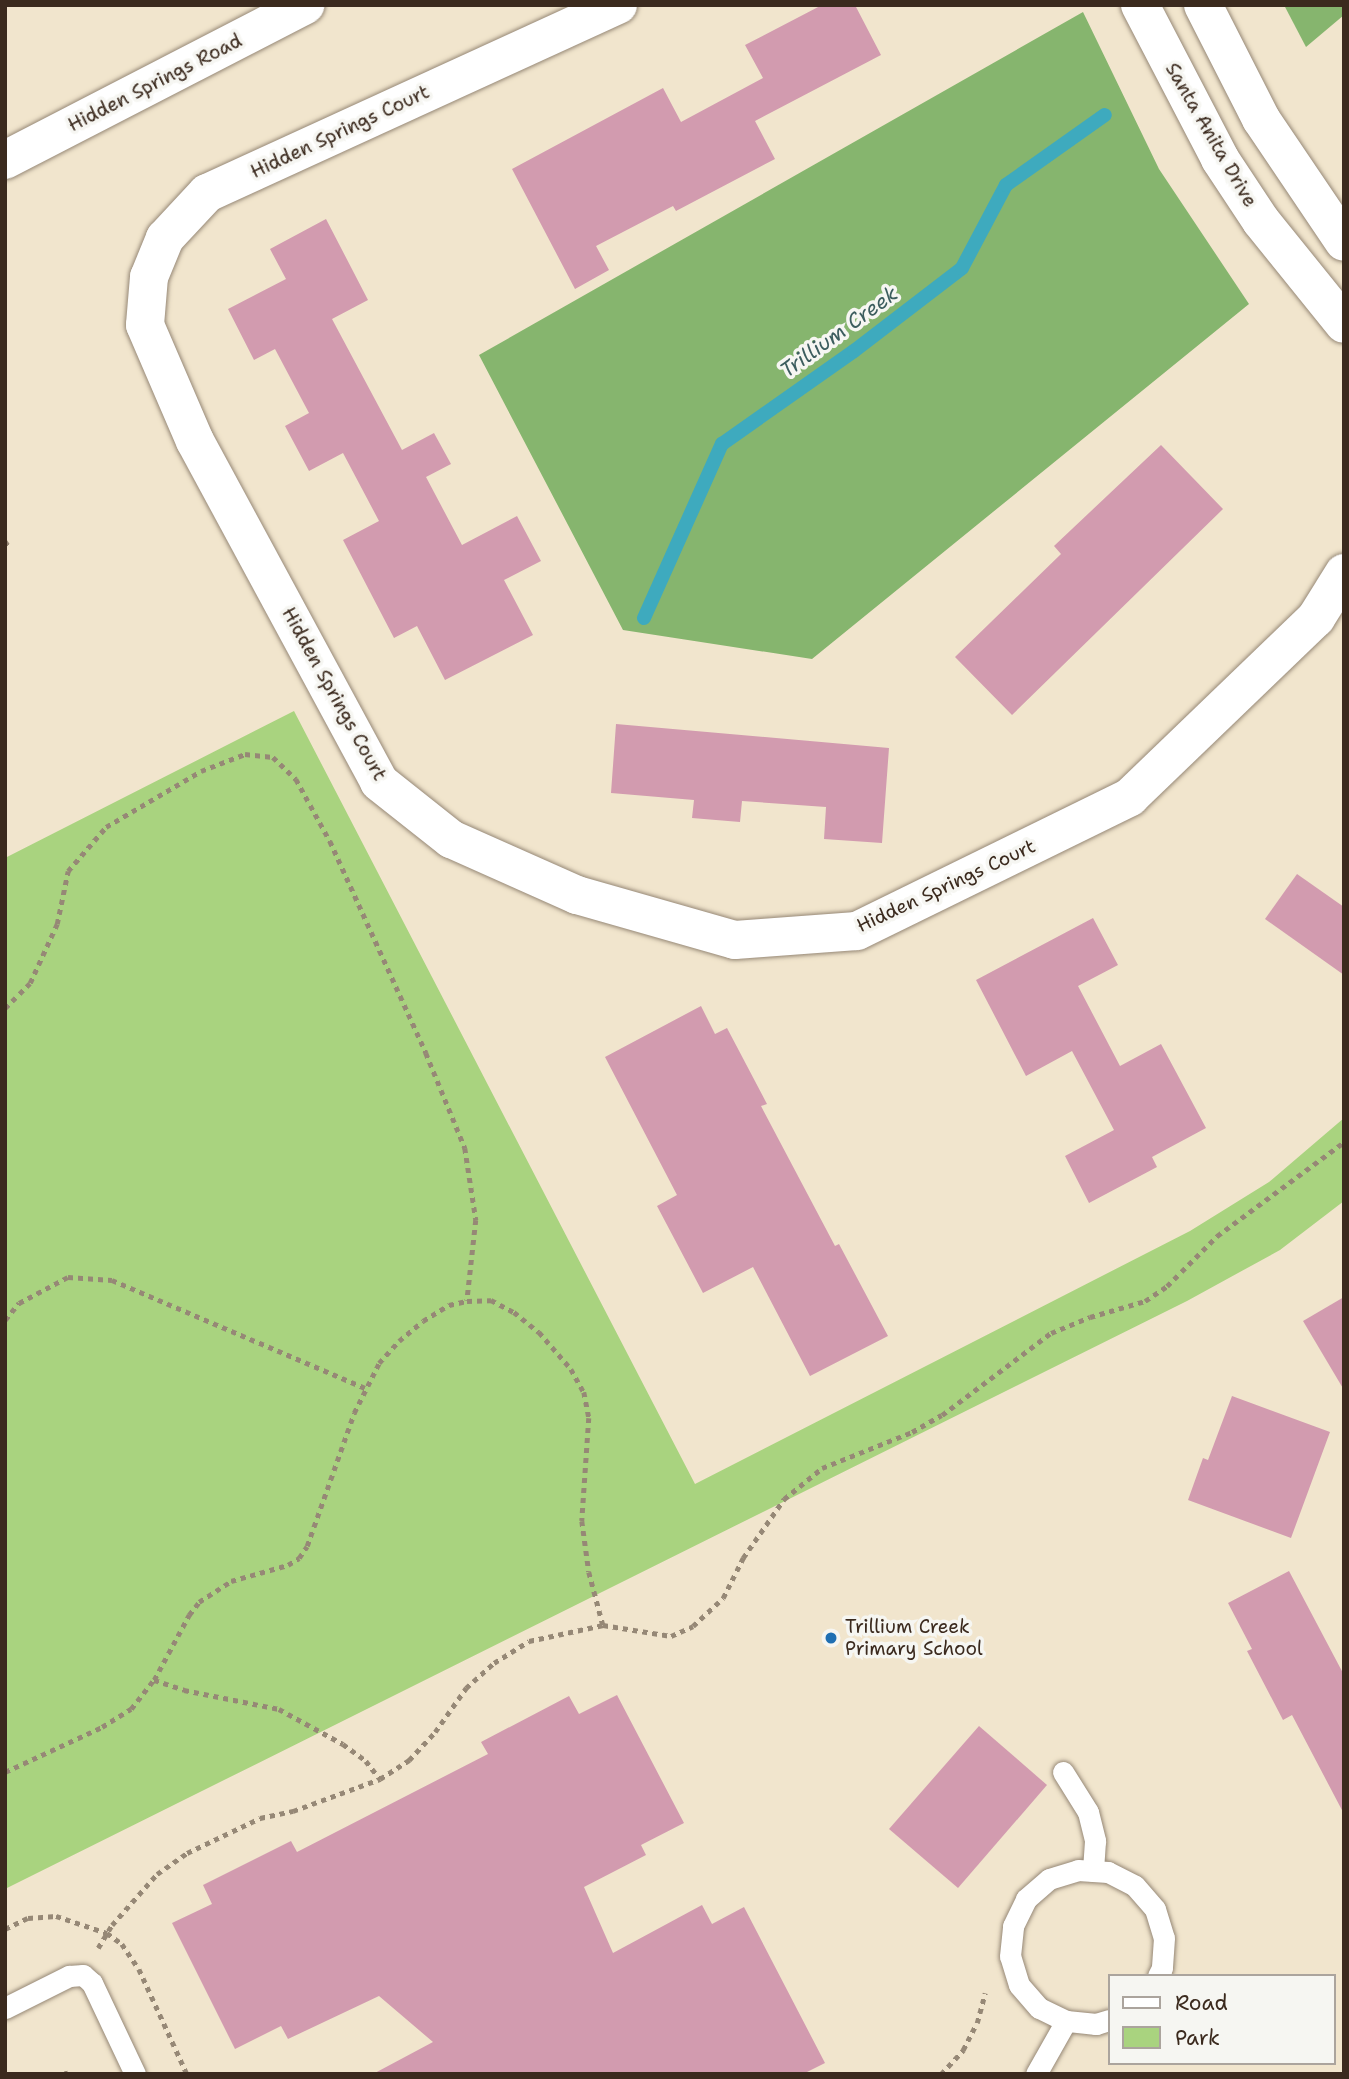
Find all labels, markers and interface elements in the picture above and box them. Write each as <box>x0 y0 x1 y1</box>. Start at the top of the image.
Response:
street label: Hidden Springs Road <box>64 29 246 137</box>
street label: Santa Anita Drive <box>1160 59 1262 211</box>
street label: Hidden Springs Court <box>247 81 433 183</box>
water label: Trillium Creek <box>775 281 903 383</box>
street label: Hidden Springs Court <box>277 603 391 785</box>
street label: Hidden Springs Court <box>853 835 1039 937</box>
place label: Trillium Creek Primary School <box>845 1616 983 1660</box>
marker: Trillium Creek Primary School <box>823 1630 839 1646</box>
legend <box>1108 1974 1335 2065</box>
text: Road <box>1175 1989 1228 2017</box>
text: Park <box>1175 2024 1220 2052</box>

